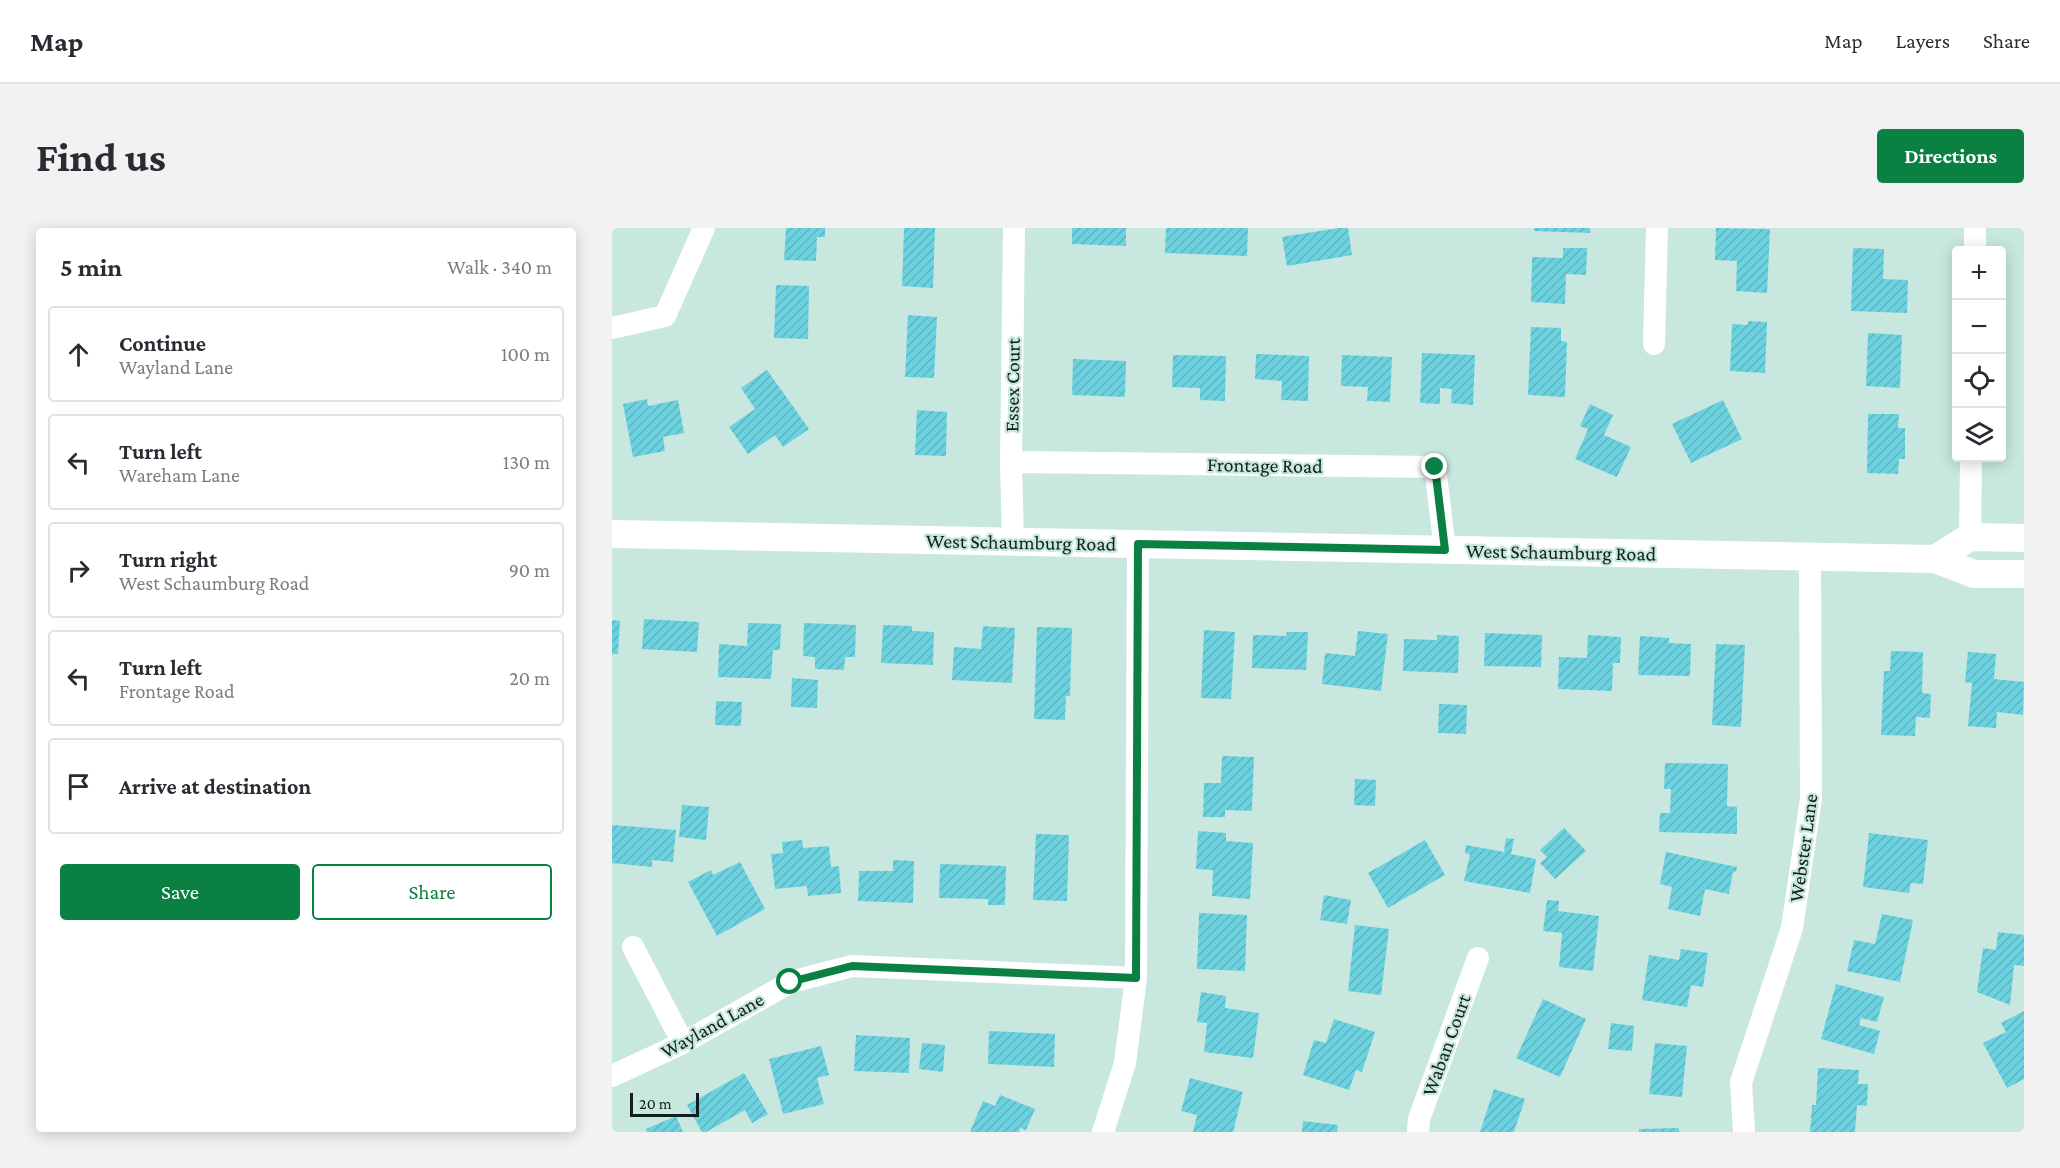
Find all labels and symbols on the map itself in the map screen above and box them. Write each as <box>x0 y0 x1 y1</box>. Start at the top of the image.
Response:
street label: Essex Court <box>1000 337 1024 432</box>
street label: Frontage Road <box>1207 453 1323 478</box>
route end <box>1421 453 1447 479</box>
street label: West Schaumburg Road <box>926 529 1117 556</box>
street label: West Schaumburg Road <box>1466 539 1657 566</box>
street label: Webster Lane <box>1785 792 1822 904</box>
route start <box>776 968 802 994</box>
street label: Wayland Lane <box>657 988 768 1063</box>
street label: Waban Court <box>1417 991 1475 1099</box>
scale bar <box>630 1090 699 1118</box>

